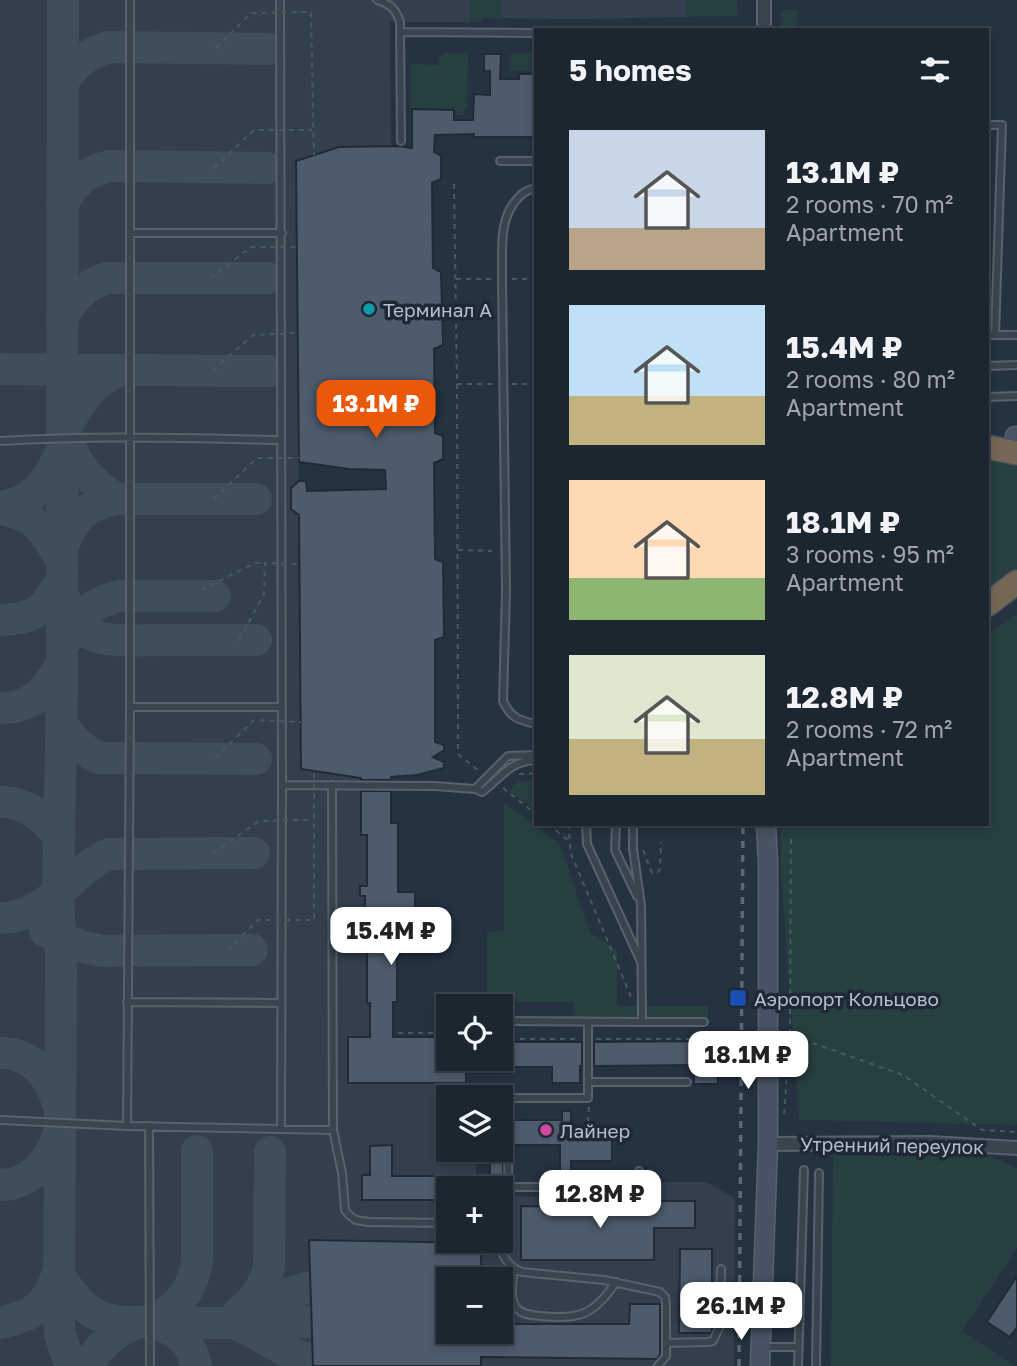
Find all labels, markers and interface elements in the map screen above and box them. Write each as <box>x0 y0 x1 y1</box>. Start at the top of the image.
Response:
icon: filters <box>916 51 954 89</box>
text: 5 homes <box>569 52 692 88</box>
text: 13.1M ₽ <box>786 154 899 190</box>
icon: home <box>625 158 709 242</box>
text: 2 rooms · 70 m² <box>786 190 953 218</box>
text: Apartment <box>786 218 904 246</box>
place label: Терминал А <box>383 298 492 321</box>
marker: Терминал А <box>361 301 377 317</box>
text: 15.4M ₽ <box>786 329 903 365</box>
icon: home <box>625 333 709 417</box>
text: 2 rooms · 80 m² <box>786 365 955 393</box>
pin: 13.1M ₽ <box>311 380 441 440</box>
text: 13.1M ₽ <box>333 389 419 417</box>
text: Apartment <box>786 393 904 421</box>
text: 18.1M ₽ <box>786 504 900 540</box>
icon: home <box>625 508 709 592</box>
text: 3 rooms · 95 m² <box>786 540 954 568</box>
text: Apartment <box>786 568 904 596</box>
text: 12.8M ₽ <box>786 679 903 715</box>
icon: home <box>625 683 709 767</box>
text: 2 rooms · 72 m² <box>786 715 952 743</box>
text: Apartment <box>786 743 904 771</box>
pin: 15.4M ₽ <box>326 908 456 967</box>
text: 15.4M ₽ <box>346 916 436 944</box>
place label: Аэропорт Кольцово <box>754 987 939 1010</box>
marker: Аэропорт Кольцово <box>728 988 748 1008</box>
map controls <box>436 994 513 1344</box>
button: locate <box>436 994 513 1071</box>
pin: 18.1M ₽ <box>683 1032 813 1091</box>
text: 18.1M ₽ <box>704 1040 792 1068</box>
button: layers <box>436 1085 513 1162</box>
place label: Лайнер <box>560 1119 630 1142</box>
marker: Лайнер <box>538 1122 554 1138</box>
street label: Утренний переулок <box>800 1132 984 1158</box>
pin: 12.8M ₽ <box>535 1170 665 1230</box>
button: + <box>436 1176 513 1253</box>
text: 12.8M ₽ <box>555 1179 645 1207</box>
button: − <box>436 1267 513 1344</box>
pin: 26.1M ₽ <box>676 1282 806 1342</box>
text: 26.1M ₽ <box>696 1291 786 1319</box>

